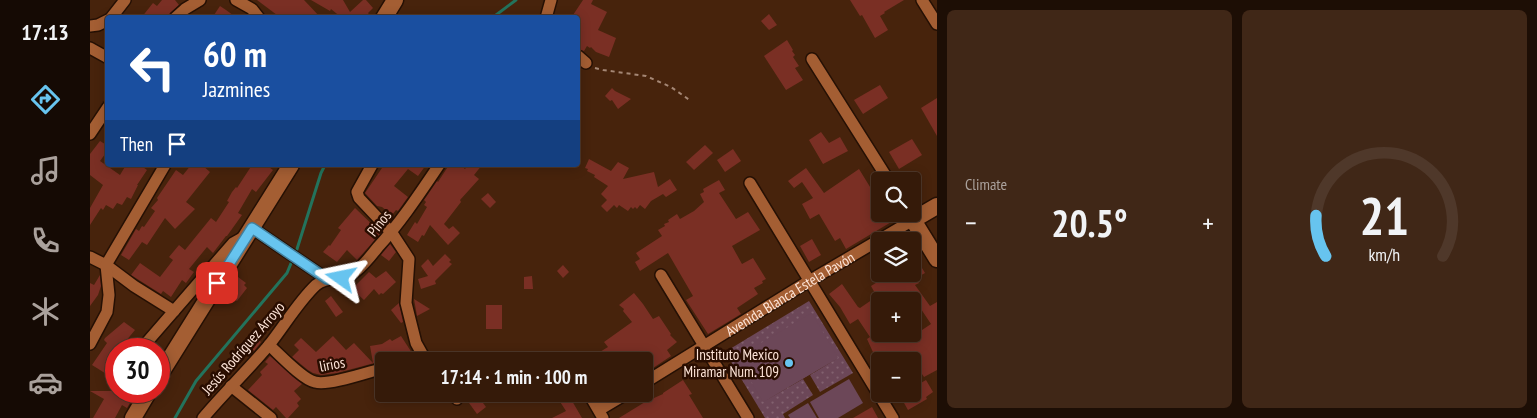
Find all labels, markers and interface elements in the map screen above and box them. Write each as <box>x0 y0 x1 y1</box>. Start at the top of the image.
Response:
text: 17:13 <box>21 18 69 46</box>
text: 60 m <box>203 31 267 77</box>
icon: left <box>120 35 185 100</box>
text: Jazmines <box>203 75 270 103</box>
icon: directions <box>28 82 63 117</box>
icon: arrive <box>163 130 191 158</box>
text: Then <box>120 132 153 156</box>
icon: music <box>28 153 63 188</box>
map controls <box>871 172 921 402</box>
button: search <box>871 172 921 222</box>
text: Climate <box>965 174 1007 194</box>
text: 21 <box>1360 182 1409 249</box>
text: 20.5° <box>1051 198 1128 247</box>
text: − <box>965 204 977 241</box>
text: + <box>1202 204 1214 241</box>
street label: Pinos <box>363 206 395 240</box>
icon: phone <box>28 223 63 258</box>
button: layers <box>871 232 921 282</box>
text: km/h <box>1369 243 1400 266</box>
street label: Avenida Blanca Estela Pavón <box>722 247 858 340</box>
position arrow <box>314 251 366 303</box>
pin <box>196 262 238 304</box>
icon: arrive <box>203 269 231 297</box>
button: + <box>871 292 921 342</box>
icon: climate <box>28 294 63 329</box>
street label: Jesús Rodríguez Arroyo <box>197 298 289 399</box>
speed limit sign: 30 <box>105 338 170 403</box>
place label: Instituto Mexico Miramar Num. 109 <box>684 345 779 381</box>
street label: lirios <box>318 352 346 376</box>
button: − <box>871 352 921 402</box>
marker: Instituto Mexico Miramar Num. 109 <box>783 357 795 369</box>
icon: car <box>28 365 63 400</box>
text: 17:14 · 1 min · 100 m <box>441 365 587 389</box>

